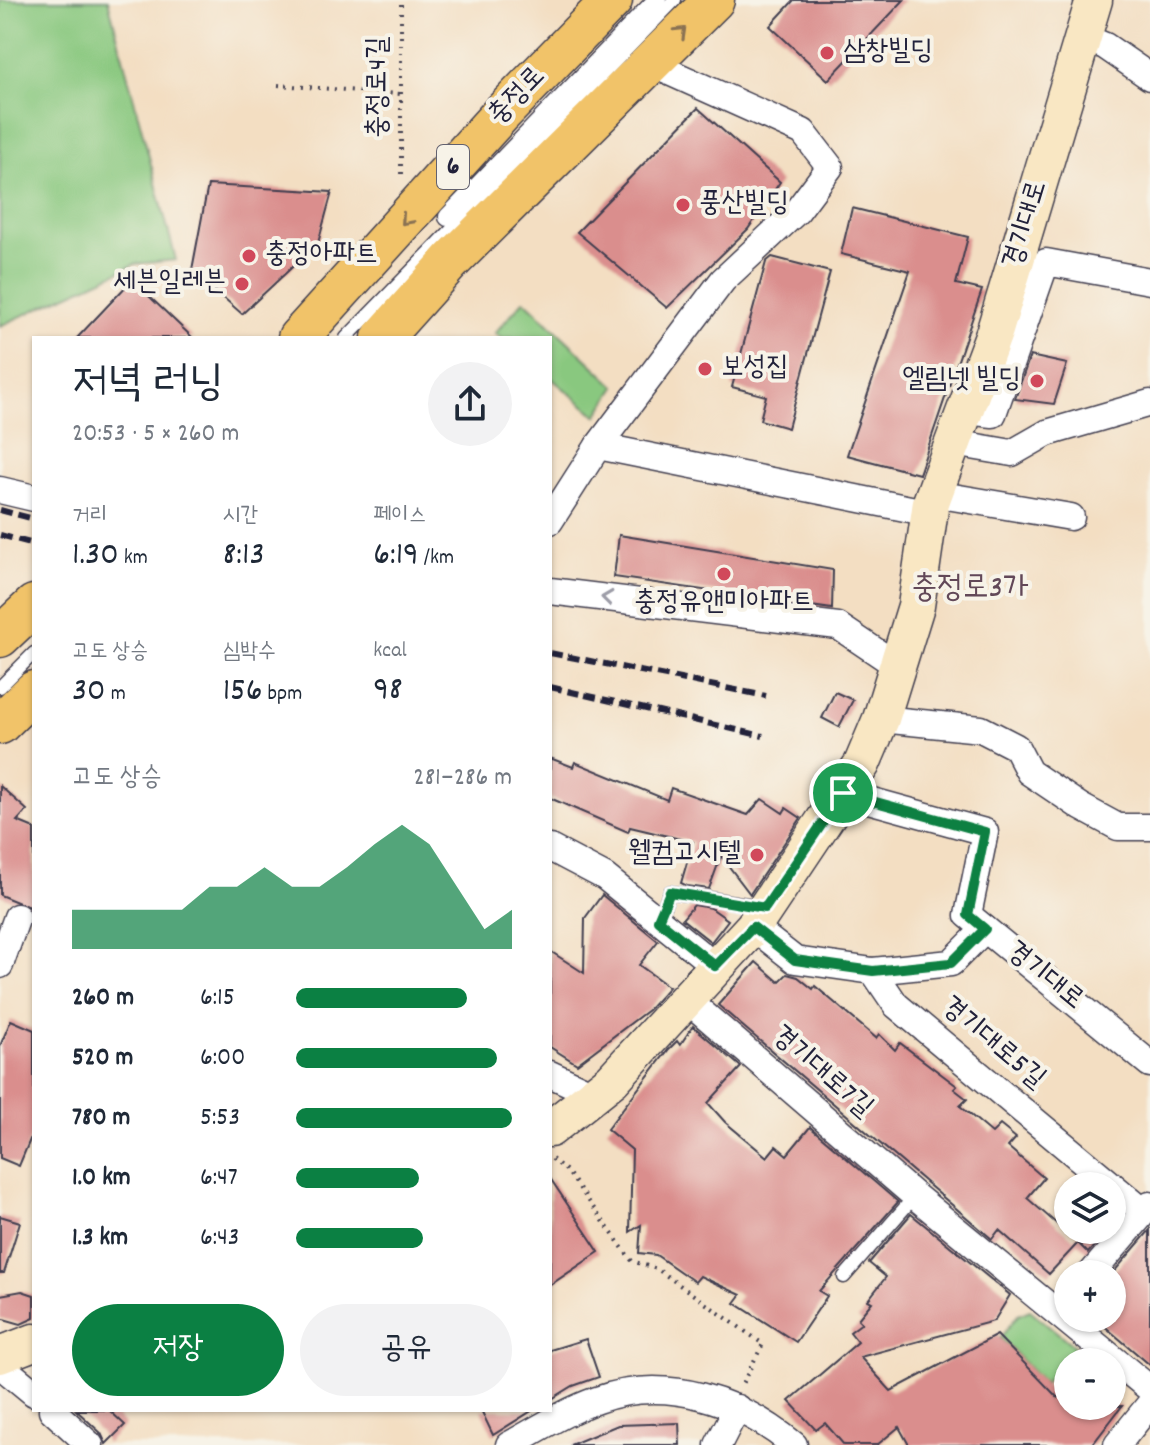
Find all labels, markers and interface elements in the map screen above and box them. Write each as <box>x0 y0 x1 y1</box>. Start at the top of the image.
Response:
one-way arrow <box>672 26 686 41</box>
place label: 삼창빌딩 <box>843 33 933 73</box>
street label: 충정로4길 <box>360 36 400 138</box>
marker: 삼창빌딩 <box>818 44 836 62</box>
street label: 충정로 <box>480 59 556 135</box>
road number: 6 <box>437 145 469 189</box>
street label: 경기대로 <box>995 176 1059 274</box>
place label: 풍산빌딩 <box>699 185 789 225</box>
marker: 풍산빌딩 <box>674 196 692 214</box>
one-way arrow <box>401 211 416 226</box>
place label: 충정아파트 <box>265 236 378 276</box>
marker: 충정아파트 <box>240 247 258 265</box>
place label: 세븐일레븐 <box>113 264 226 304</box>
marker: 세븐일레븐 <box>233 275 251 293</box>
place label: 보성집 <box>721 349 789 389</box>
text: 저녁 러닝 <box>72 354 224 417</box>
marker: 보성집 <box>696 360 714 378</box>
place label: 엘림넷 빌딩 <box>902 361 1021 401</box>
button: share <box>428 362 512 446</box>
marker: 엘림넷 빌딩 <box>1028 372 1046 390</box>
text: 20:53 · 5 × 260 m <box>72 416 239 453</box>
text: 거리 <box>72 501 107 532</box>
text: 시간 <box>223 501 258 532</box>
text: 페이스 <box>373 501 426 532</box>
text: 1.30 <box>72 532 119 581</box>
text: 8:13 <box>223 532 264 581</box>
text: 6:19 <box>373 532 419 581</box>
text: km <box>119 543 148 574</box>
text: /km <box>419 543 454 574</box>
marker: 충정유앤미아파트 <box>715 565 733 583</box>
district label: 충정로3가 <box>911 567 1029 613</box>
place label: 충정유앤미아파트 <box>634 584 814 624</box>
one-way arrow <box>601 589 614 606</box>
text: kcal <box>373 636 407 667</box>
text: 고도 상승 <box>72 637 148 668</box>
text: 심박수 <box>223 637 276 668</box>
text: 98 <box>373 667 403 716</box>
text: 30 <box>72 668 106 717</box>
text: 156 <box>223 668 263 717</box>
text: m <box>106 679 126 710</box>
text: bpm <box>263 679 302 710</box>
pin <box>809 759 877 827</box>
text: 고도 상승 <box>72 760 162 797</box>
text: 281–286 m <box>413 760 512 797</box>
icon: arrive <box>821 771 865 815</box>
place label: 웰컴고시텔 <box>628 835 741 875</box>
marker: 웰컴고시텔 <box>748 846 766 864</box>
street label: 경기대로 <box>996 933 1092 1021</box>
text: 260 m <box>72 980 134 1017</box>
text: 6:15 <box>200 980 235 1017</box>
street label: 경기대로5길 <box>931 988 1053 1100</box>
street label: 경기대로7길 <box>761 1017 881 1129</box>
text: 520 m <box>72 1040 133 1077</box>
text: 6:00 <box>200 1040 245 1077</box>
text: 780 m <box>72 1100 130 1137</box>
text: 5:53 <box>200 1100 240 1137</box>
text: 1.0 km <box>72 1160 131 1197</box>
text: 6:47 <box>200 1160 238 1197</box>
map controls <box>1054 1172 1126 1420</box>
button: layers <box>1054 1172 1126 1244</box>
text: 1.3 km <box>72 1220 128 1257</box>
text: 6:43 <box>200 1220 239 1257</box>
button: + <box>1054 1260 1126 1332</box>
button: 저장 <box>72 1304 284 1396</box>
button: 공유 <box>300 1304 512 1396</box>
button: − <box>1054 1348 1126 1420</box>

